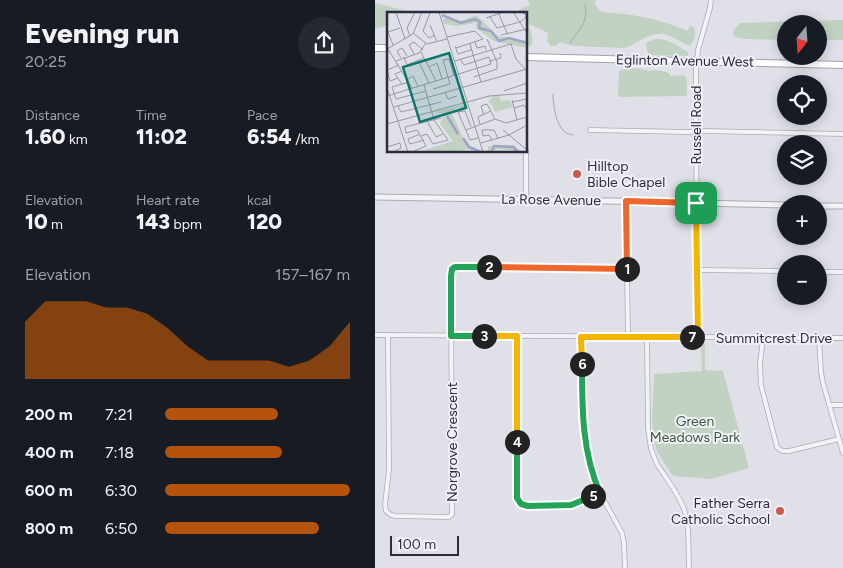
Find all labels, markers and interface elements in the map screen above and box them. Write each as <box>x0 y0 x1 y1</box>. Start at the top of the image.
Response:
inset map <box>387 12 527 152</box>
north arrow <box>777 15 827 65</box>
map controls <box>777 15 827 305</box>
text: Evening run <box>25 16 179 50</box>
button: share <box>298 17 350 69</box>
street label: Eglinton Avenue West <box>616 51 754 71</box>
text: 20:25 <box>25 52 66 71</box>
button: locate <box>777 75 827 125</box>
street label: Russell Road <box>688 85 705 165</box>
text: Distance <box>25 107 80 124</box>
text: Time <box>136 107 167 124</box>
text: Pace <box>247 107 277 124</box>
text: 1.60 <box>25 124 66 149</box>
text: 11:02 <box>136 124 187 149</box>
text: 6:54 <box>247 124 292 149</box>
text: km <box>66 131 88 148</box>
text: /km <box>292 131 319 148</box>
button: layers <box>777 135 827 185</box>
place label: Hilltop Bible Chapel <box>587 158 665 191</box>
marker: Hilltop Bible Chapel <box>571 168 583 180</box>
pin <box>675 182 717 224</box>
icon: arrive <box>682 189 710 217</box>
street label: La Rose Avenue <box>501 191 601 209</box>
text: Elevation <box>25 192 83 209</box>
text: Heart rate <box>136 192 200 209</box>
text: kcal <box>247 192 271 209</box>
button: + <box>777 195 827 245</box>
text: 10 <box>25 209 48 234</box>
text: 143 <box>136 209 170 234</box>
text: 120 <box>247 209 282 234</box>
text: m <box>48 216 63 233</box>
text: bpm <box>170 216 202 233</box>
pin: 2 <box>477 254 501 280</box>
button: − <box>777 255 827 305</box>
pin: 1 <box>615 256 639 282</box>
text: 2 <box>485 259 494 276</box>
text: 1 <box>625 261 630 278</box>
text: Elevation <box>25 265 91 284</box>
text: 157–167 m <box>275 265 350 284</box>
pin: 3 <box>471 324 497 348</box>
pin: 7 <box>679 324 705 350</box>
text: 3 <box>481 328 488 345</box>
text: 7 <box>689 329 696 346</box>
street label: Summitcrest Drive <box>716 330 833 347</box>
pin: 6 <box>569 352 595 376</box>
text: 6 <box>578 356 587 373</box>
street label: Norgrove Crescent <box>444 382 461 502</box>
text: 200 m <box>25 405 73 424</box>
text: 7:21 <box>105 405 133 424</box>
park label: Green Meadows Park <box>650 413 740 446</box>
pin: 4 <box>505 430 529 454</box>
text: 4 <box>513 434 522 451</box>
text: 400 m <box>25 443 74 462</box>
text: 7:18 <box>105 443 134 462</box>
text: 600 m <box>25 481 73 500</box>
text: 6:30 <box>105 481 137 500</box>
pin: 5 <box>581 484 605 508</box>
text: 5 <box>589 488 598 505</box>
place label: Father Serra Catholic School <box>671 495 770 528</box>
marker: Father Serra Catholic School <box>774 505 786 517</box>
text: 800 m <box>25 519 73 538</box>
text: 6:50 <box>105 519 138 538</box>
scale bar <box>390 533 459 556</box>
text: 100 m <box>397 536 436 553</box>

